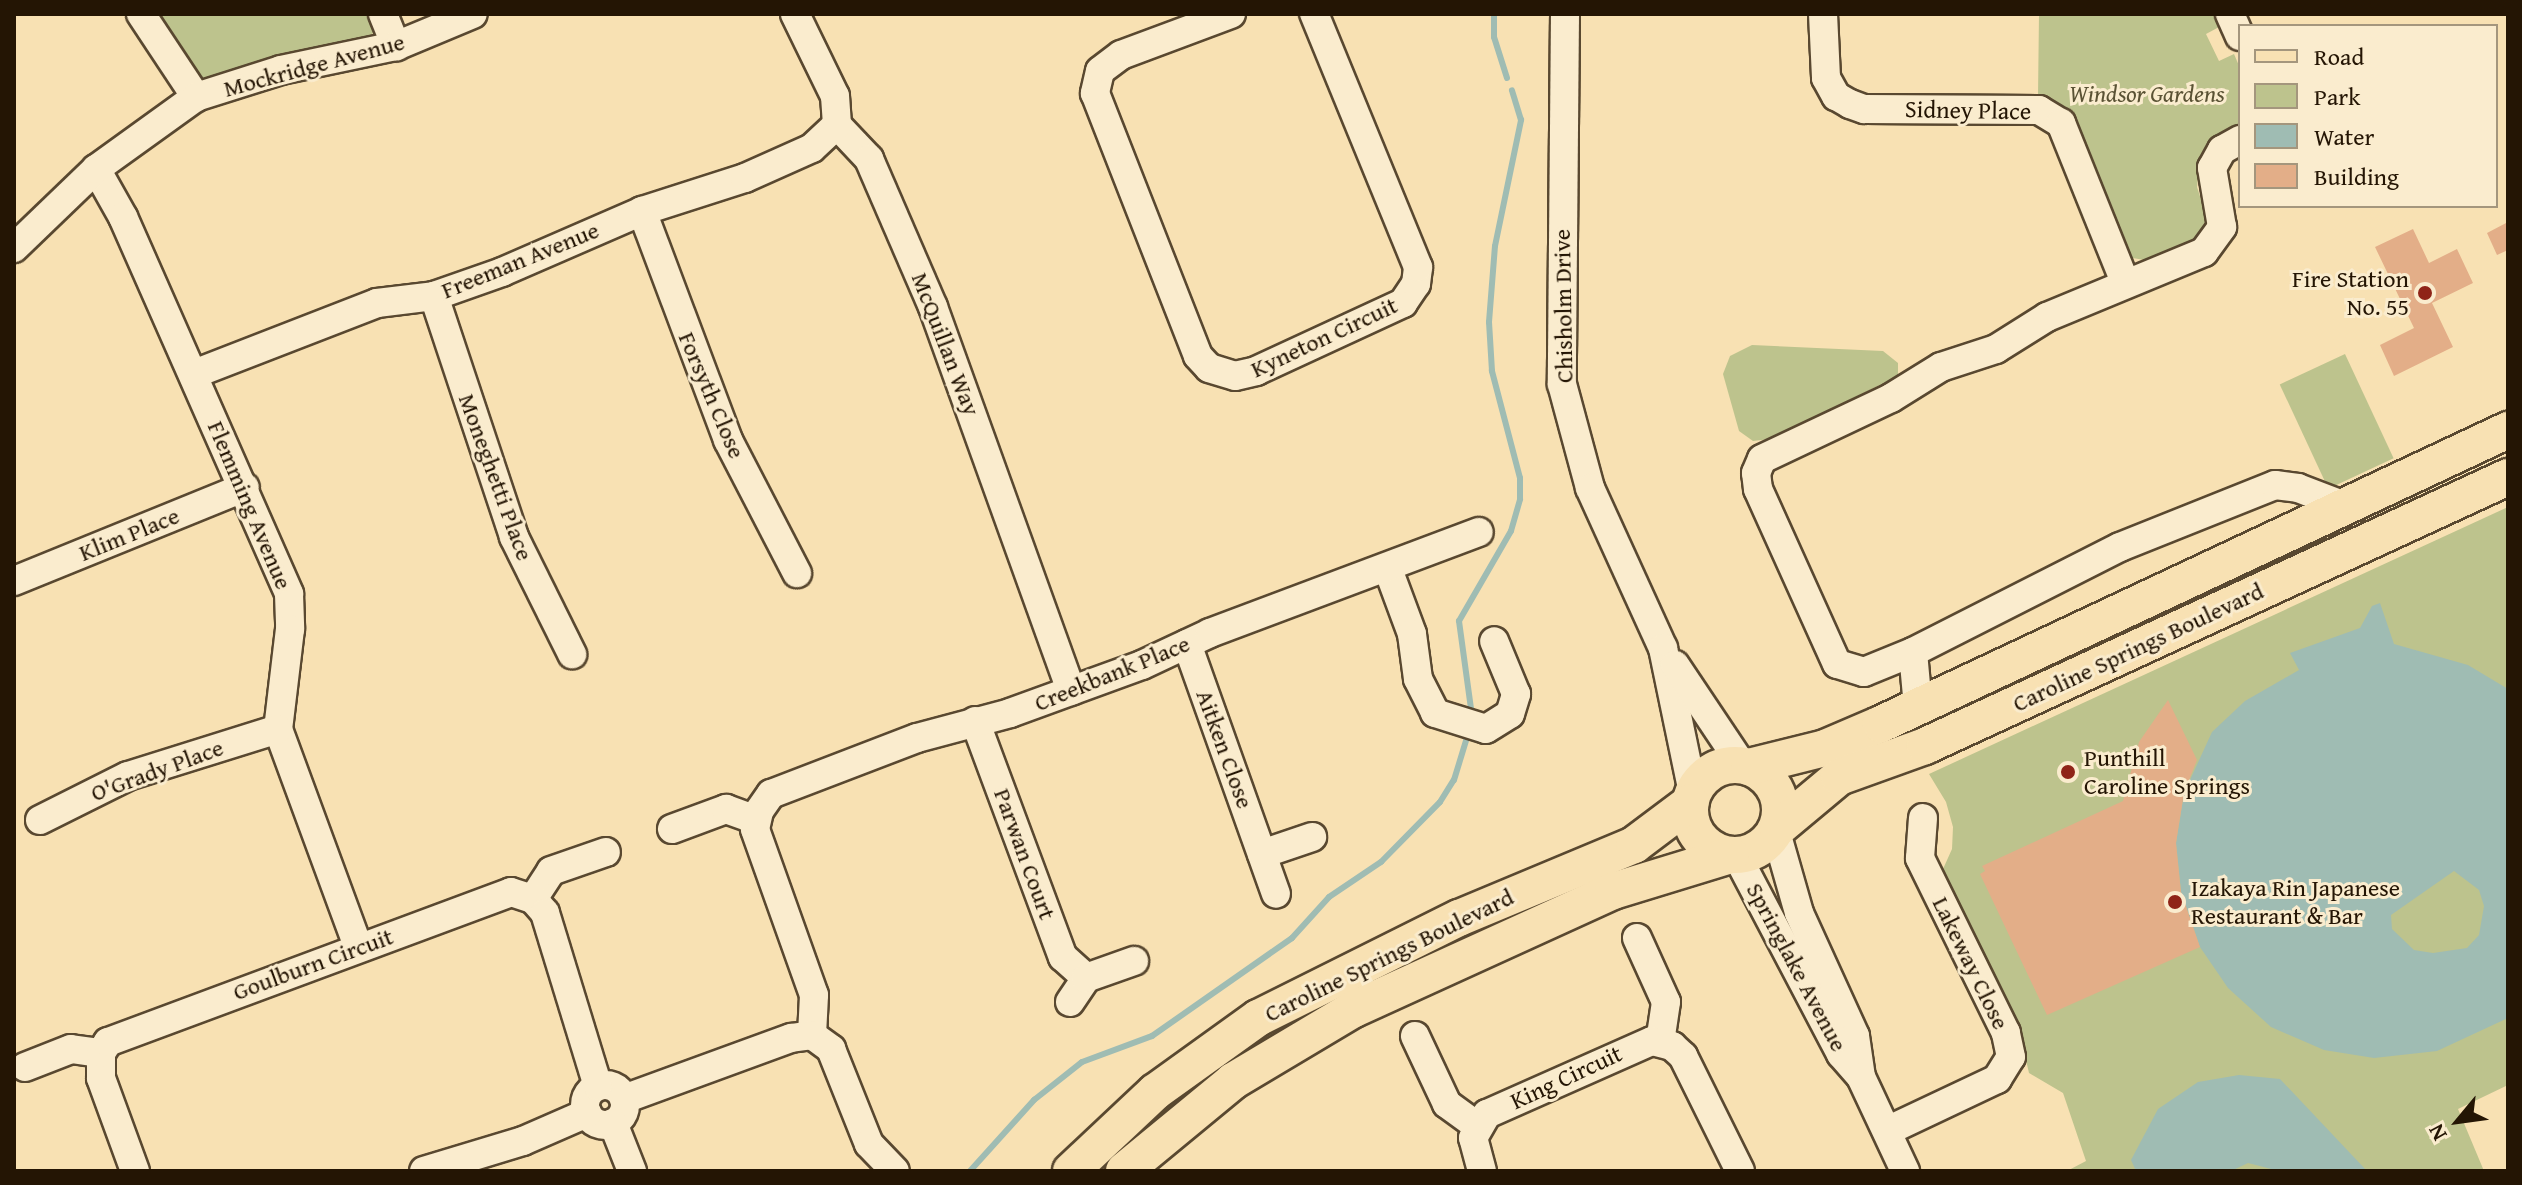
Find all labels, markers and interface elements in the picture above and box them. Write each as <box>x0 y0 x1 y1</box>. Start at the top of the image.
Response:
legend <box>2238 24 2498 208</box>
street label: Mockridge Avenue <box>220 27 408 103</box>
text: Road <box>2314 39 2364 74</box>
text: Park <box>2314 79 2360 114</box>
park label: Windsor Gardens <box>2069 80 2225 108</box>
street label: Sidney Place <box>1905 95 2031 125</box>
text: Water <box>2314 119 2374 154</box>
text: Building <box>2314 159 2399 194</box>
street label: Freeman Avenue <box>437 215 603 305</box>
street label: Chisholm Drive <box>1547 229 1579 383</box>
place label: Fire Station No. 55 <box>2292 265 2409 321</box>
street label: McQuillan Way <box>906 268 986 420</box>
marker: Fire Station No. 55 <box>2416 284 2434 302</box>
street label: Kyneton Circuit <box>1246 290 1402 384</box>
street label: Forsyth Close <box>672 327 752 463</box>
street label: Moneghetti Place <box>453 390 539 564</box>
street label: Flemming Avenue <box>202 416 298 594</box>
street label: Klim Place <box>75 501 183 567</box>
street label: Caroline Springs Boulevard <box>2008 576 2268 718</box>
street label: Creekbank Place <box>1030 629 1194 717</box>
street label: Aitken Close <box>1190 686 1260 812</box>
street label: O'Grady Place <box>87 733 227 807</box>
place label: Punthill Caroline Springs <box>2084 744 2250 800</box>
marker: Punthill Caroline Springs <box>2059 763 2077 781</box>
street label: Parwan Court <box>988 784 1062 924</box>
place label: Izakaya Rin Japanese Restaurant & Bar <box>2191 874 2400 930</box>
street label: Springlake Avenue <box>1740 878 1854 1056</box>
street label: Caroline Springs Boulevard <box>1260 882 1518 1028</box>
street label: Lakeway Close <box>1926 892 2016 1034</box>
marker: Izakaya Rin Japanese Restaurant & Bar <box>2166 893 2184 911</box>
street label: Goulburn Circuit <box>229 922 397 1006</box>
street label: King Circuit <box>1506 1039 1626 1115</box>
north arrow <box>2418 1081 2498 1161</box>
text: N <box>2419 1118 2455 1147</box>

